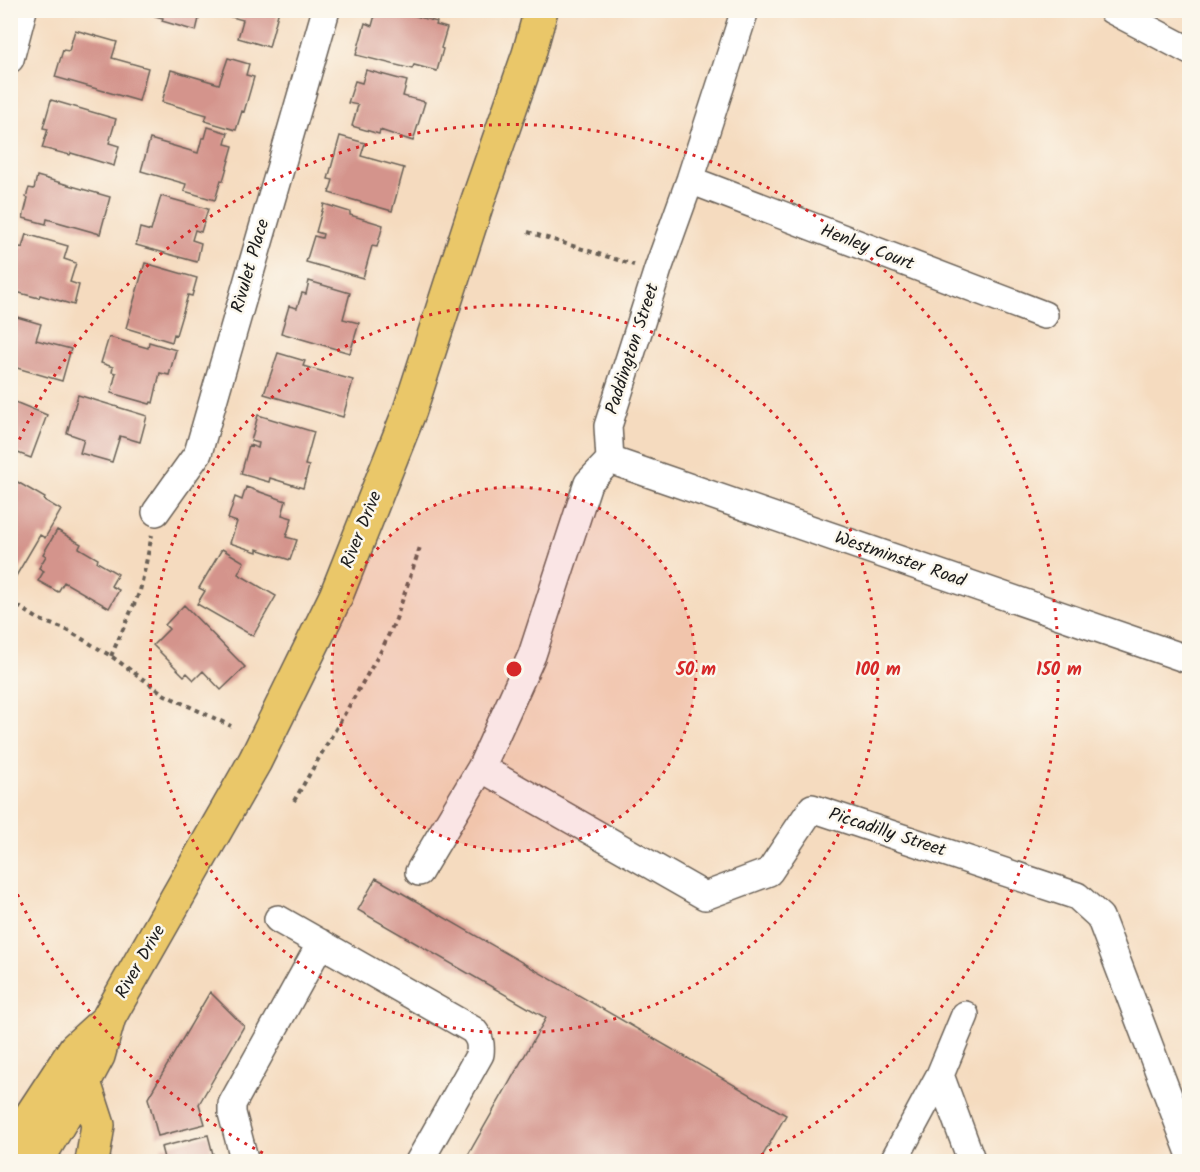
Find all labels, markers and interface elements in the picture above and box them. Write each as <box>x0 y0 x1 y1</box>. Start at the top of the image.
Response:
street label: Rivulet Place <box>224 216 278 316</box>
street label: Henley Court <box>816 217 919 280</box>
street label: Paddington Street <box>598 279 668 418</box>
street label: River Drive <box>333 487 391 573</box>
street label: Westminster Road <box>831 524 970 596</box>
text: 50 m <box>675 656 716 685</box>
text: 100 m <box>855 656 901 685</box>
text: 150 m <box>1036 656 1082 685</box>
centre of rings <box>504 659 524 679</box>
street label: Piccadilly Street <box>825 800 950 866</box>
street label: River Drive <box>108 920 174 1004</box>

